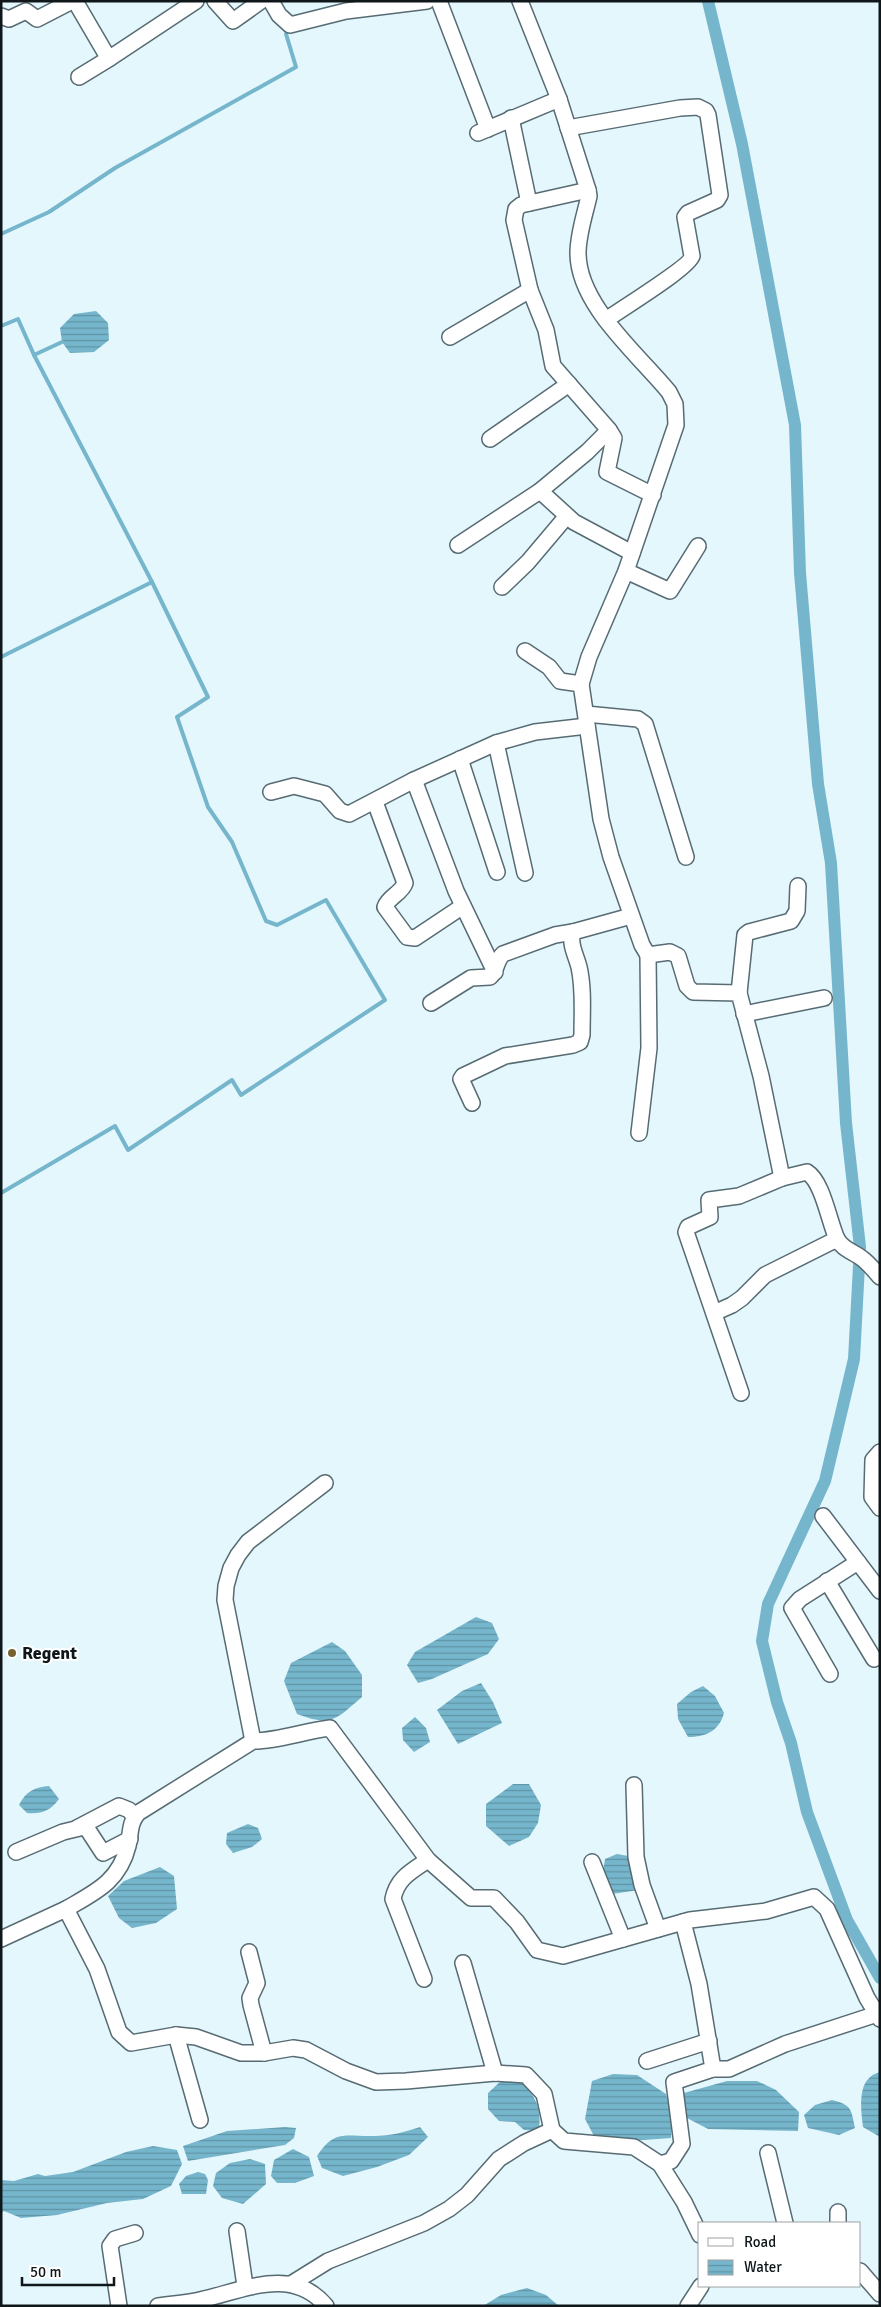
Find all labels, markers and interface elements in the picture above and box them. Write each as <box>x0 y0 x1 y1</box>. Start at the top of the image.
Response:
place label: Regent <box>22 1642 77 1664</box>
marker: Regent <box>6 1647 18 1659</box>
legend <box>698 2222 861 2287</box>
text: Road <box>744 2233 776 2251</box>
scale bar <box>22 2254 115 2286</box>
text: Water <box>744 2258 782 2276</box>
text: 50 m <box>30 2263 61 2281</box>

